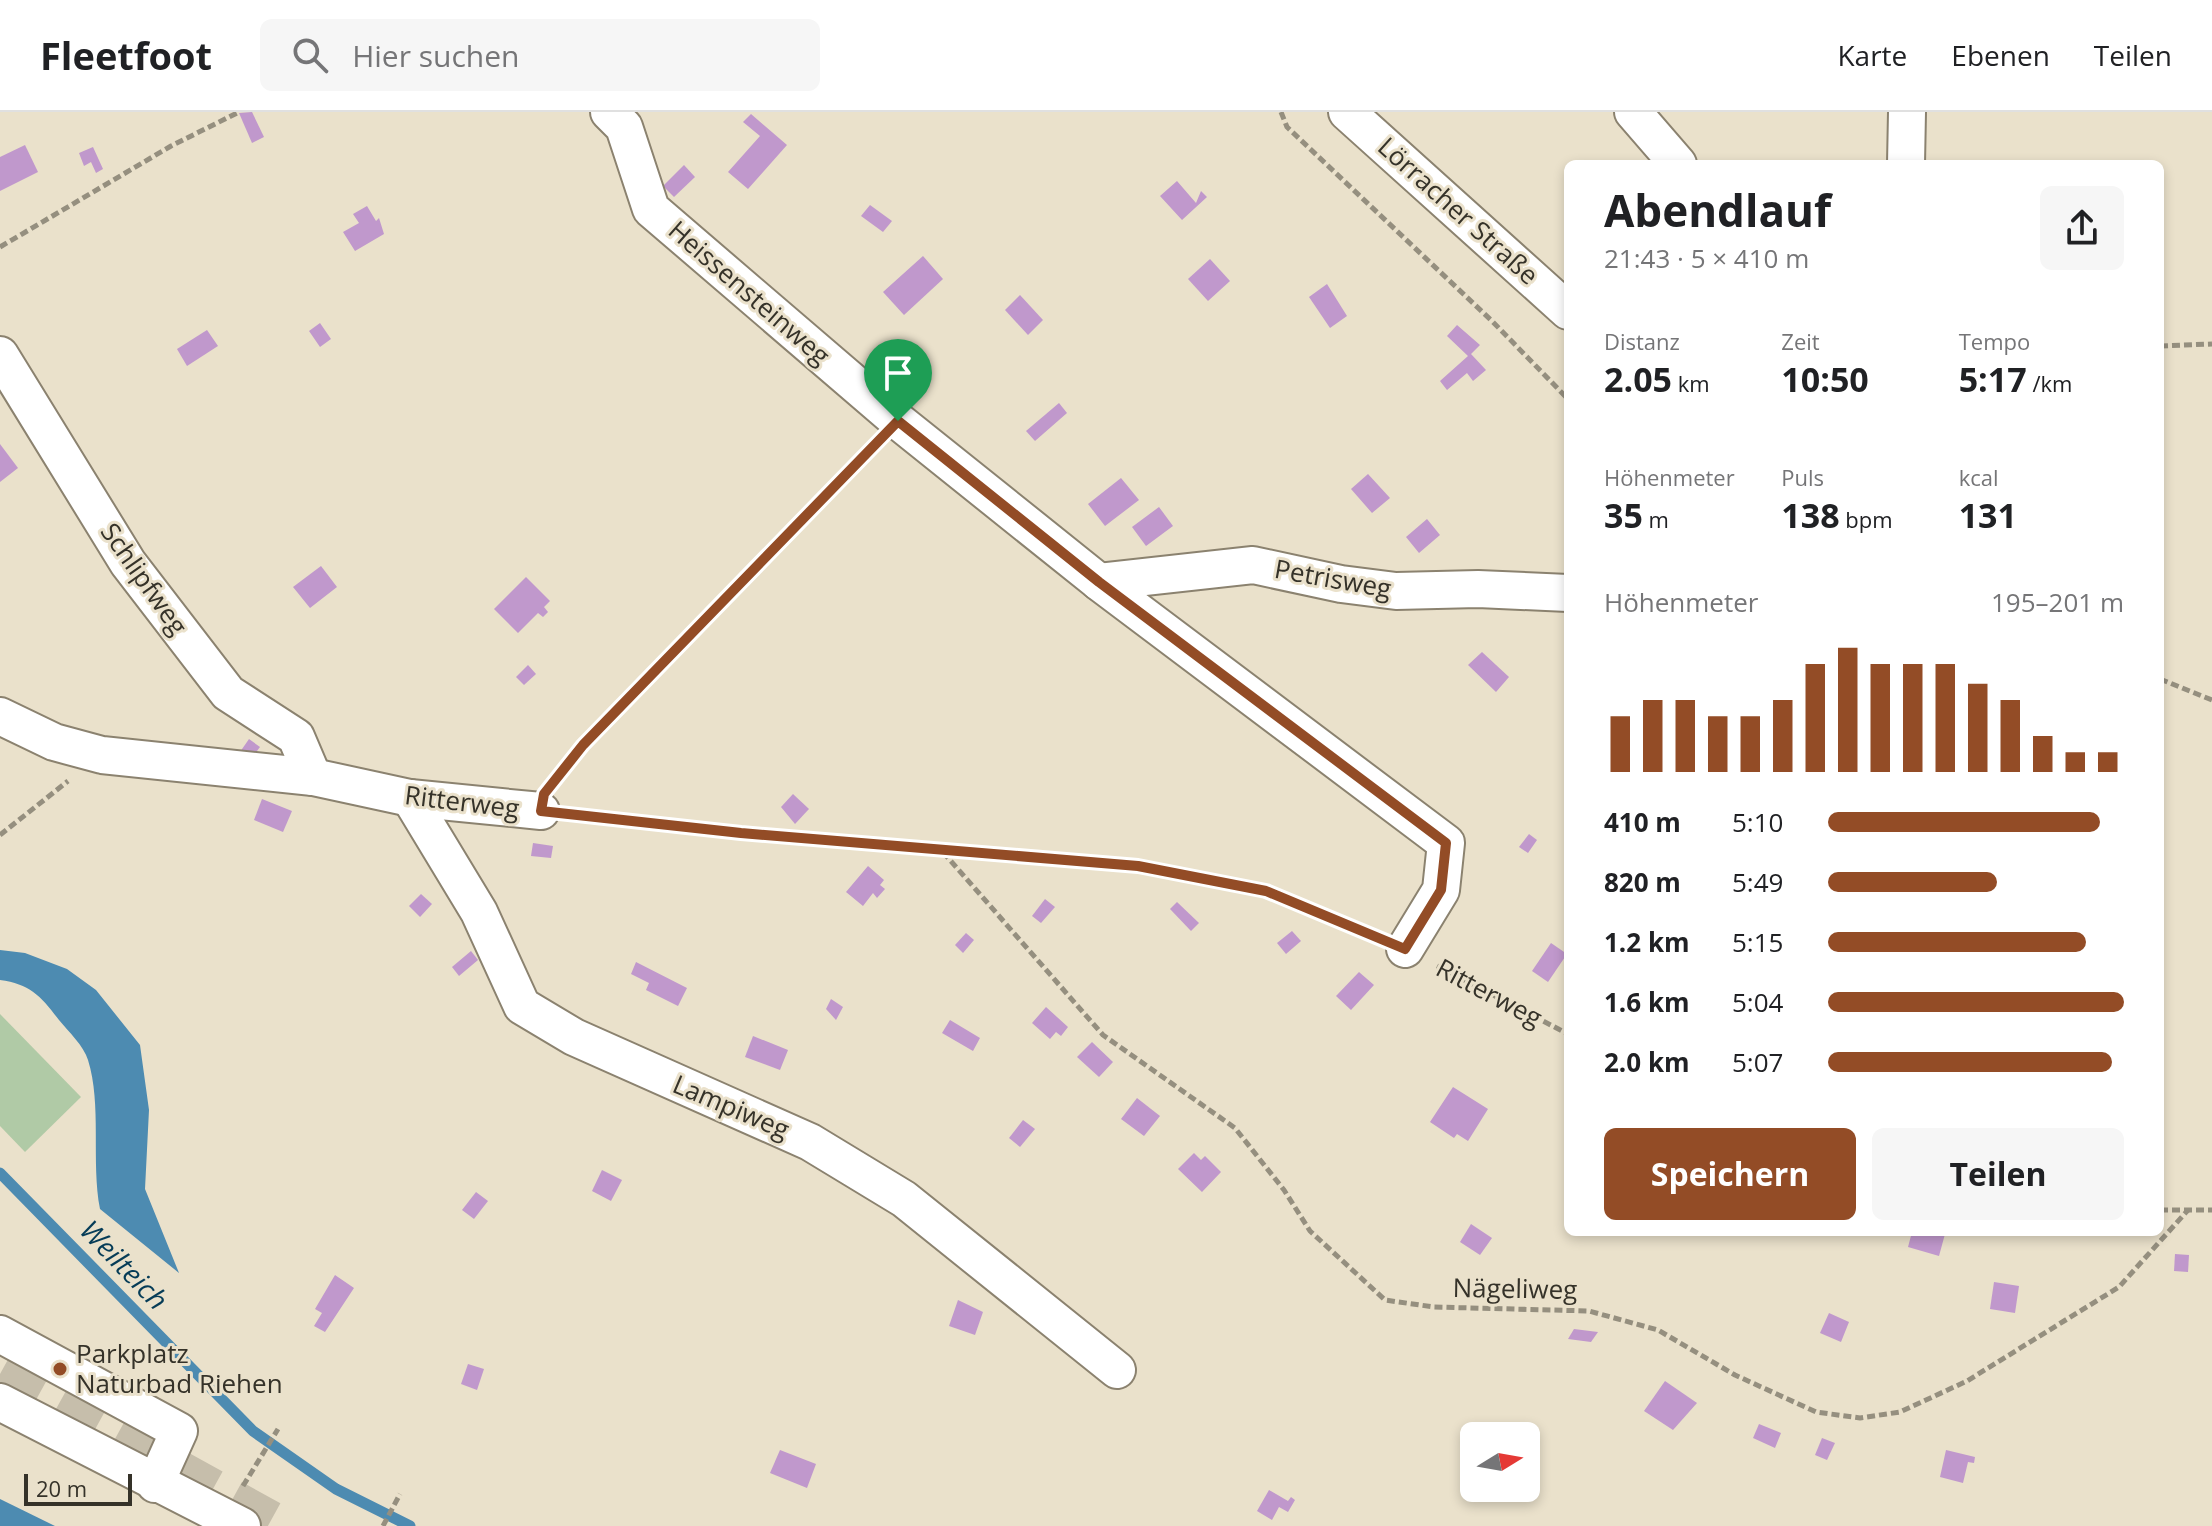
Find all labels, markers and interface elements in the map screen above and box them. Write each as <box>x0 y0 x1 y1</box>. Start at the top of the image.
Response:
search box <box>260 19 820 91</box>
text: Fleetfoot <box>40 29 212 81</box>
icon: search <box>288 33 332 77</box>
text: Hier suchen <box>352 35 519 76</box>
text: Karte <box>1837 36 1907 74</box>
text: Ebenen <box>1951 36 2050 74</box>
text: Teilen <box>2094 36 2172 74</box>
street label: Lörracher Straße <box>1371 128 1547 292</box>
text: Abendlauf <box>1604 180 1831 240</box>
button: share <box>2040 186 2124 270</box>
street label: Heissensteinweg <box>661 212 838 373</box>
text: 21:43 · 5 × 410 m <box>1604 240 1809 276</box>
text: Distanz <box>1604 326 1680 356</box>
text: Zeit <box>1781 326 1820 356</box>
text: Tempo <box>1959 326 2030 356</box>
pin <box>864 339 932 421</box>
icon: arrive <box>876 351 920 395</box>
text: 2.05 <box>1604 356 1672 402</box>
text: 10:50 <box>1781 356 1869 402</box>
text: 5:17 <box>1959 356 2027 402</box>
text: km <box>1672 368 1710 398</box>
text: /km <box>2027 368 2072 398</box>
text: Höhenmeter <box>1604 462 1735 492</box>
text: Puls <box>1781 462 1824 492</box>
text: kcal <box>1959 462 1999 492</box>
text: 35 <box>1604 492 1643 538</box>
text: 138 <box>1781 492 1840 538</box>
text: 131 <box>1959 492 2017 538</box>
text: m <box>1643 504 1669 534</box>
text: bpm <box>1840 504 1893 534</box>
street label: Schlipfweg <box>93 515 197 642</box>
street label: Petrisweg <box>1272 550 1394 606</box>
text: Höhenmeter <box>1604 584 1758 620</box>
text: 195–201 m <box>1991 584 2124 620</box>
street label: Ritterweg <box>403 776 522 826</box>
text: 410 m <box>1604 804 1681 840</box>
text: 5:10 <box>1732 804 1783 840</box>
text: 820 m <box>1604 864 1681 900</box>
text: 5:49 <box>1732 864 1783 900</box>
text: 1.2 km <box>1604 924 1690 960</box>
text: 5:15 <box>1732 924 1783 960</box>
street label: Ritterweg <box>1430 949 1549 1035</box>
text: 1.6 km <box>1604 984 1690 1020</box>
text: 5:04 <box>1732 984 1783 1020</box>
text: 2.0 km <box>1604 1044 1690 1080</box>
text: 5:07 <box>1732 1044 1783 1080</box>
street label: Lampiweg <box>668 1065 795 1147</box>
button: Speichern <box>1604 1128 1856 1220</box>
button: Teilen <box>1872 1128 2124 1220</box>
water label: Weilteich <box>72 1211 177 1317</box>
street label: Nägeliweg <box>1452 1269 1578 1307</box>
place label: Parkplatz Naturbad Riehen <box>76 1335 283 1401</box>
marker: Parkplatz Naturbad Riehen <box>51 1360 69 1378</box>
north arrow <box>1460 1422 1540 1502</box>
map controls <box>1460 1422 1540 1502</box>
scale bar <box>24 1470 132 1506</box>
text: 20 m <box>36 1473 87 1503</box>

